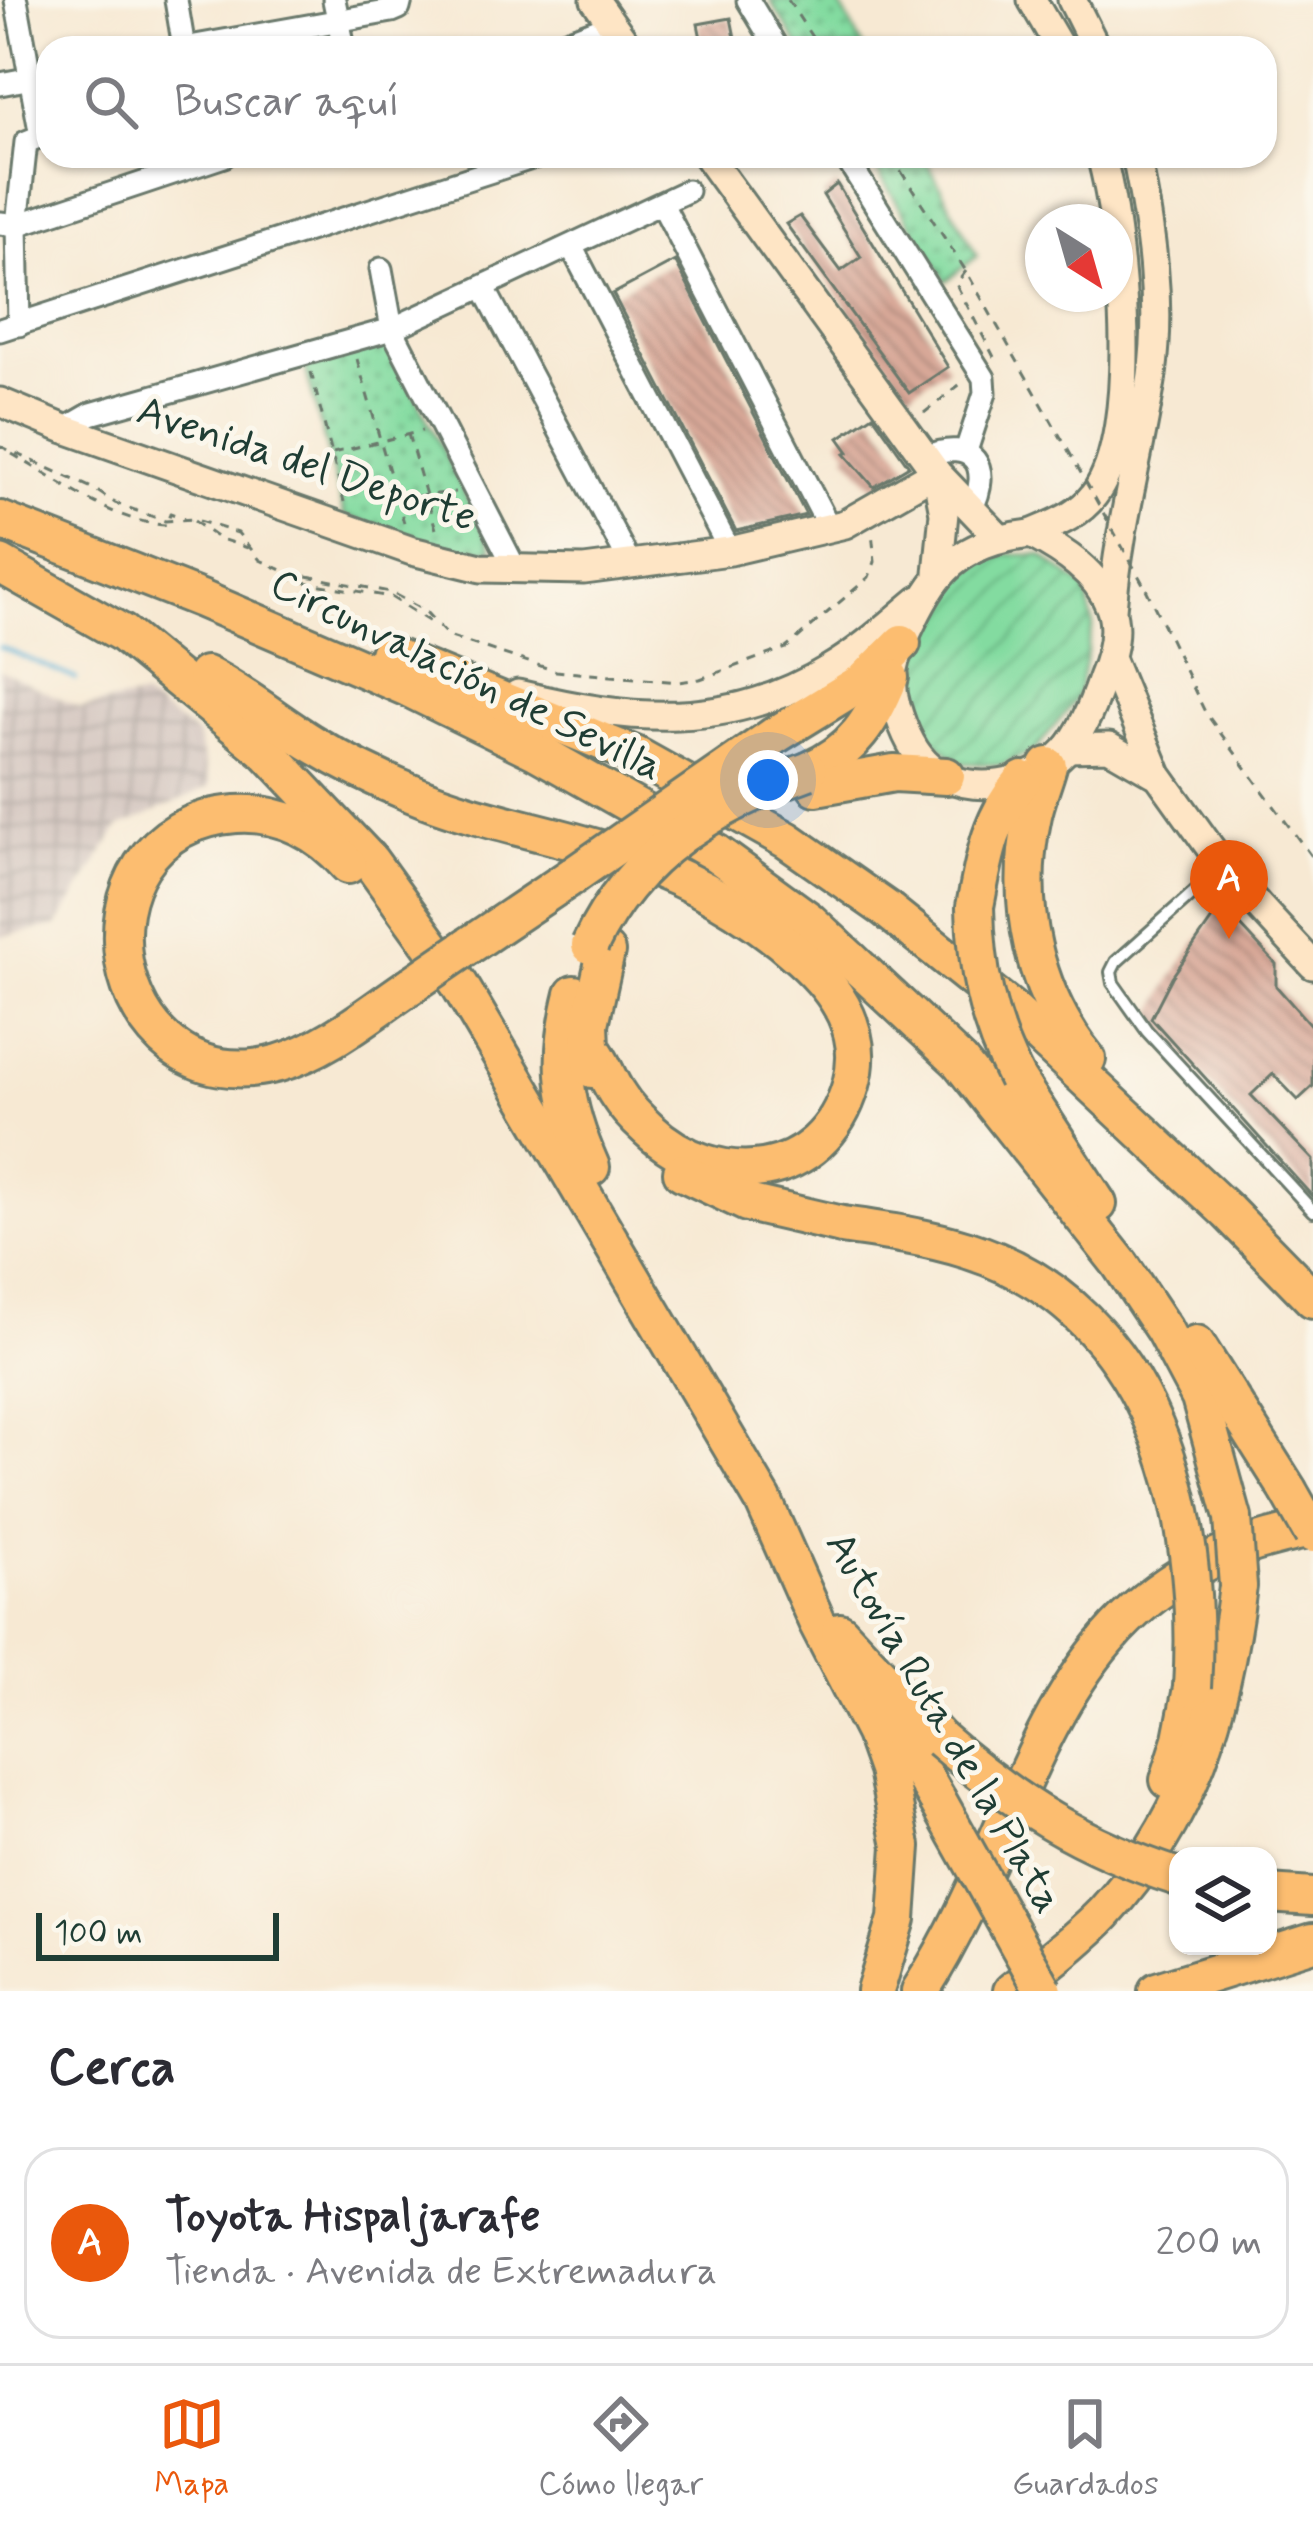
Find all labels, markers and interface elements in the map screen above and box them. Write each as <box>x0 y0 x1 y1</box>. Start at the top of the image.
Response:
search box <box>36 36 1277 168</box>
icon: search <box>78 69 144 135</box>
text: Buscar aquí <box>174 73 400 132</box>
north arrow <box>1025 204 1133 312</box>
street label: Avenida del Deporte <box>129 384 483 546</box>
street label: Circunvalación de Sevilla <box>261 557 671 795</box>
your location <box>738 750 798 810</box>
pin: A <box>1190 840 1268 939</box>
street label: Autovía Ruta de la Plata <box>811 1522 1075 1924</box>
map controls <box>1169 1847 1277 1955</box>
button: layers <box>1169 1847 1277 1955</box>
scale bar <box>36 1907 279 1960</box>
text: 100 m <box>54 1912 143 1956</box>
text: Cerca <box>48 2036 176 2102</box>
text: Toyota Hispaljarafe <box>165 2188 541 2247</box>
text: A <box>77 2218 103 2269</box>
text: 200 m <box>1156 2218 1262 2269</box>
text: Tienda · Avenida de Extremadura <box>165 2247 717 2298</box>
tab: Mapa <box>154 2391 230 2507</box>
tab: Cómo llegar <box>538 2391 703 2507</box>
tab: Guardados <box>1012 2391 1159 2507</box>

